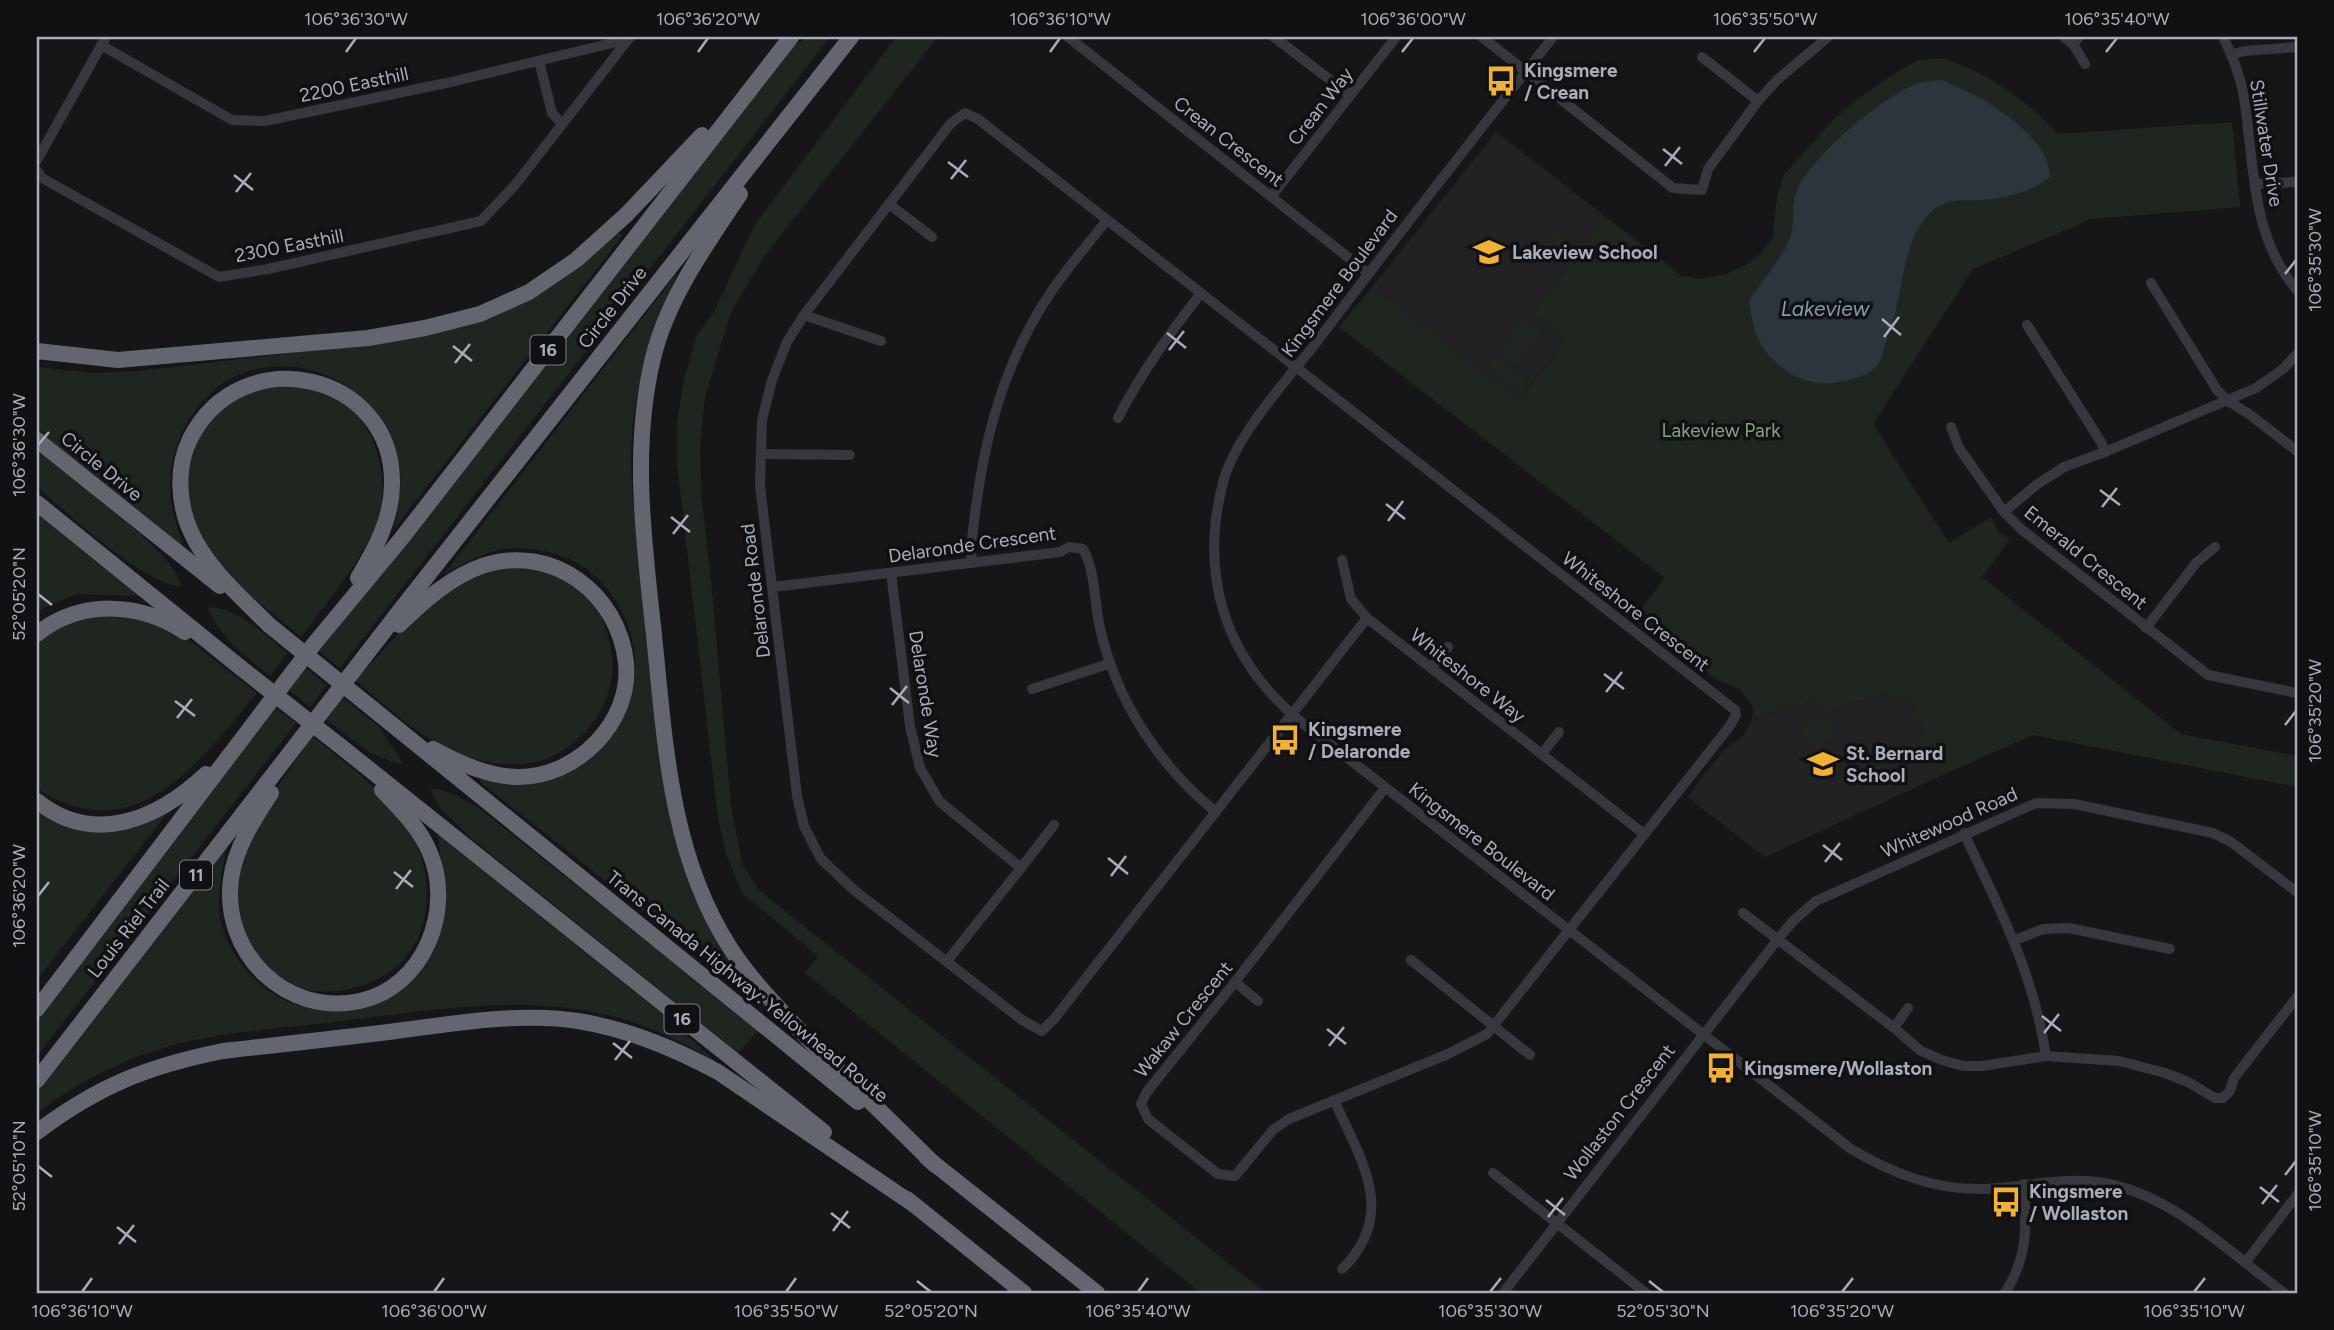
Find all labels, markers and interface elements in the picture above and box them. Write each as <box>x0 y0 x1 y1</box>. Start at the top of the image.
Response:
text: 106°36'30"W <box>304 8 409 30</box>
text: 106°36'20"W <box>656 8 761 30</box>
text: 106°36'10"W <box>1009 8 1111 30</box>
text: 106°36'00"W <box>1360 8 1466 30</box>
text: 106°35'50"W <box>1713 8 1818 30</box>
text: 106°35'40"W <box>2064 8 2170 30</box>
place label: Kingsmere / Crean <box>1524 59 1618 104</box>
street label: 2200 Easthill <box>298 62 411 107</box>
street label: Crean Way <box>1283 63 1358 150</box>
bus stop icon: Kingsmere / Crean <box>1484 64 1518 98</box>
street label: Stillwater Drive <box>2245 78 2288 208</box>
street label: Crean Crescent <box>1169 91 1288 191</box>
street label: Kingsmere Boulevard <box>1276 205 1402 362</box>
text: 106°35'30"W <box>2304 207 2326 312</box>
street label: 2300 Easthill <box>233 224 345 267</box>
school or university icon: Lakeview School <box>1472 235 1506 269</box>
place label: Lakeview School <box>1512 241 1658 264</box>
street label: Circle Drive <box>573 262 652 353</box>
water label: Lakeview <box>1781 296 1871 321</box>
road number: 16 <box>530 336 566 364</box>
text: 106°36'30"W <box>8 392 30 497</box>
park label: Lakeview Park <box>1662 419 1781 442</box>
street label: Circle Drive <box>56 427 147 506</box>
street label: Emerald Crescent <box>2020 501 2152 614</box>
street label: Delaronde Crescent <box>887 521 1058 568</box>
street label: Delaronde Road <box>736 522 775 659</box>
text: 52°05'20"N <box>8 547 30 641</box>
street label: Whiteshore Crescent <box>1557 547 1714 676</box>
street label: Whiteshore Way <box>1406 623 1530 727</box>
street label: Delaronde Way <box>904 629 947 759</box>
text: 106°35'20"W <box>2304 658 2326 763</box>
place label: Kingsmere / Delaronde <box>1308 718 1411 763</box>
bus stop icon: Kingsmere / Delaronde <box>1268 723 1302 757</box>
place label: St. Bernard School <box>1846 742 1943 787</box>
school or university icon: St. Bernard School <box>1806 747 1840 781</box>
street label: Kingsmere Boulevard <box>1404 777 1559 906</box>
street label: Whitewood Road <box>1877 782 2021 863</box>
text: 106°36'20"W <box>8 843 30 948</box>
road number: 11 <box>180 860 212 890</box>
street label: Trans Canada Highway: Yellowhead Route <box>602 866 893 1107</box>
street label: Louis Riel Trail <box>83 874 174 982</box>
street label: Wakaw Crescent <box>1129 956 1237 1082</box>
road number: 16 <box>664 1004 700 1034</box>
street label: Wollaston Crescent <box>1559 1040 1680 1185</box>
bus stop icon: Kingsmere/Wollaston <box>1704 1051 1738 1085</box>
place label: Kingsmere/Wollaston <box>1744 1057 1932 1080</box>
text: 106°35'10"W <box>2304 1110 2326 1212</box>
text: 52°05'10"N <box>8 1120 30 1212</box>
place label: Kingsmere / Wollaston <box>2029 1180 2128 1225</box>
bus stop icon: Kingsmere / Wollaston <box>1989 1185 2023 1219</box>
text: 106°36'10"W <box>31 1300 133 1322</box>
text: 106°36'00"W <box>381 1300 487 1322</box>
text: 106°35'50"W <box>734 1300 839 1322</box>
text: 52°05'20"N <box>884 1300 978 1322</box>
text: 106°35'40"W <box>1085 1300 1191 1322</box>
text: 106°35'30"W <box>1438 1300 1543 1322</box>
text: 52°05'30"N <box>1616 1300 1710 1322</box>
text: 106°35'20"W <box>1790 1300 1895 1322</box>
text: 106°35'10"W <box>2143 1300 2245 1322</box>

